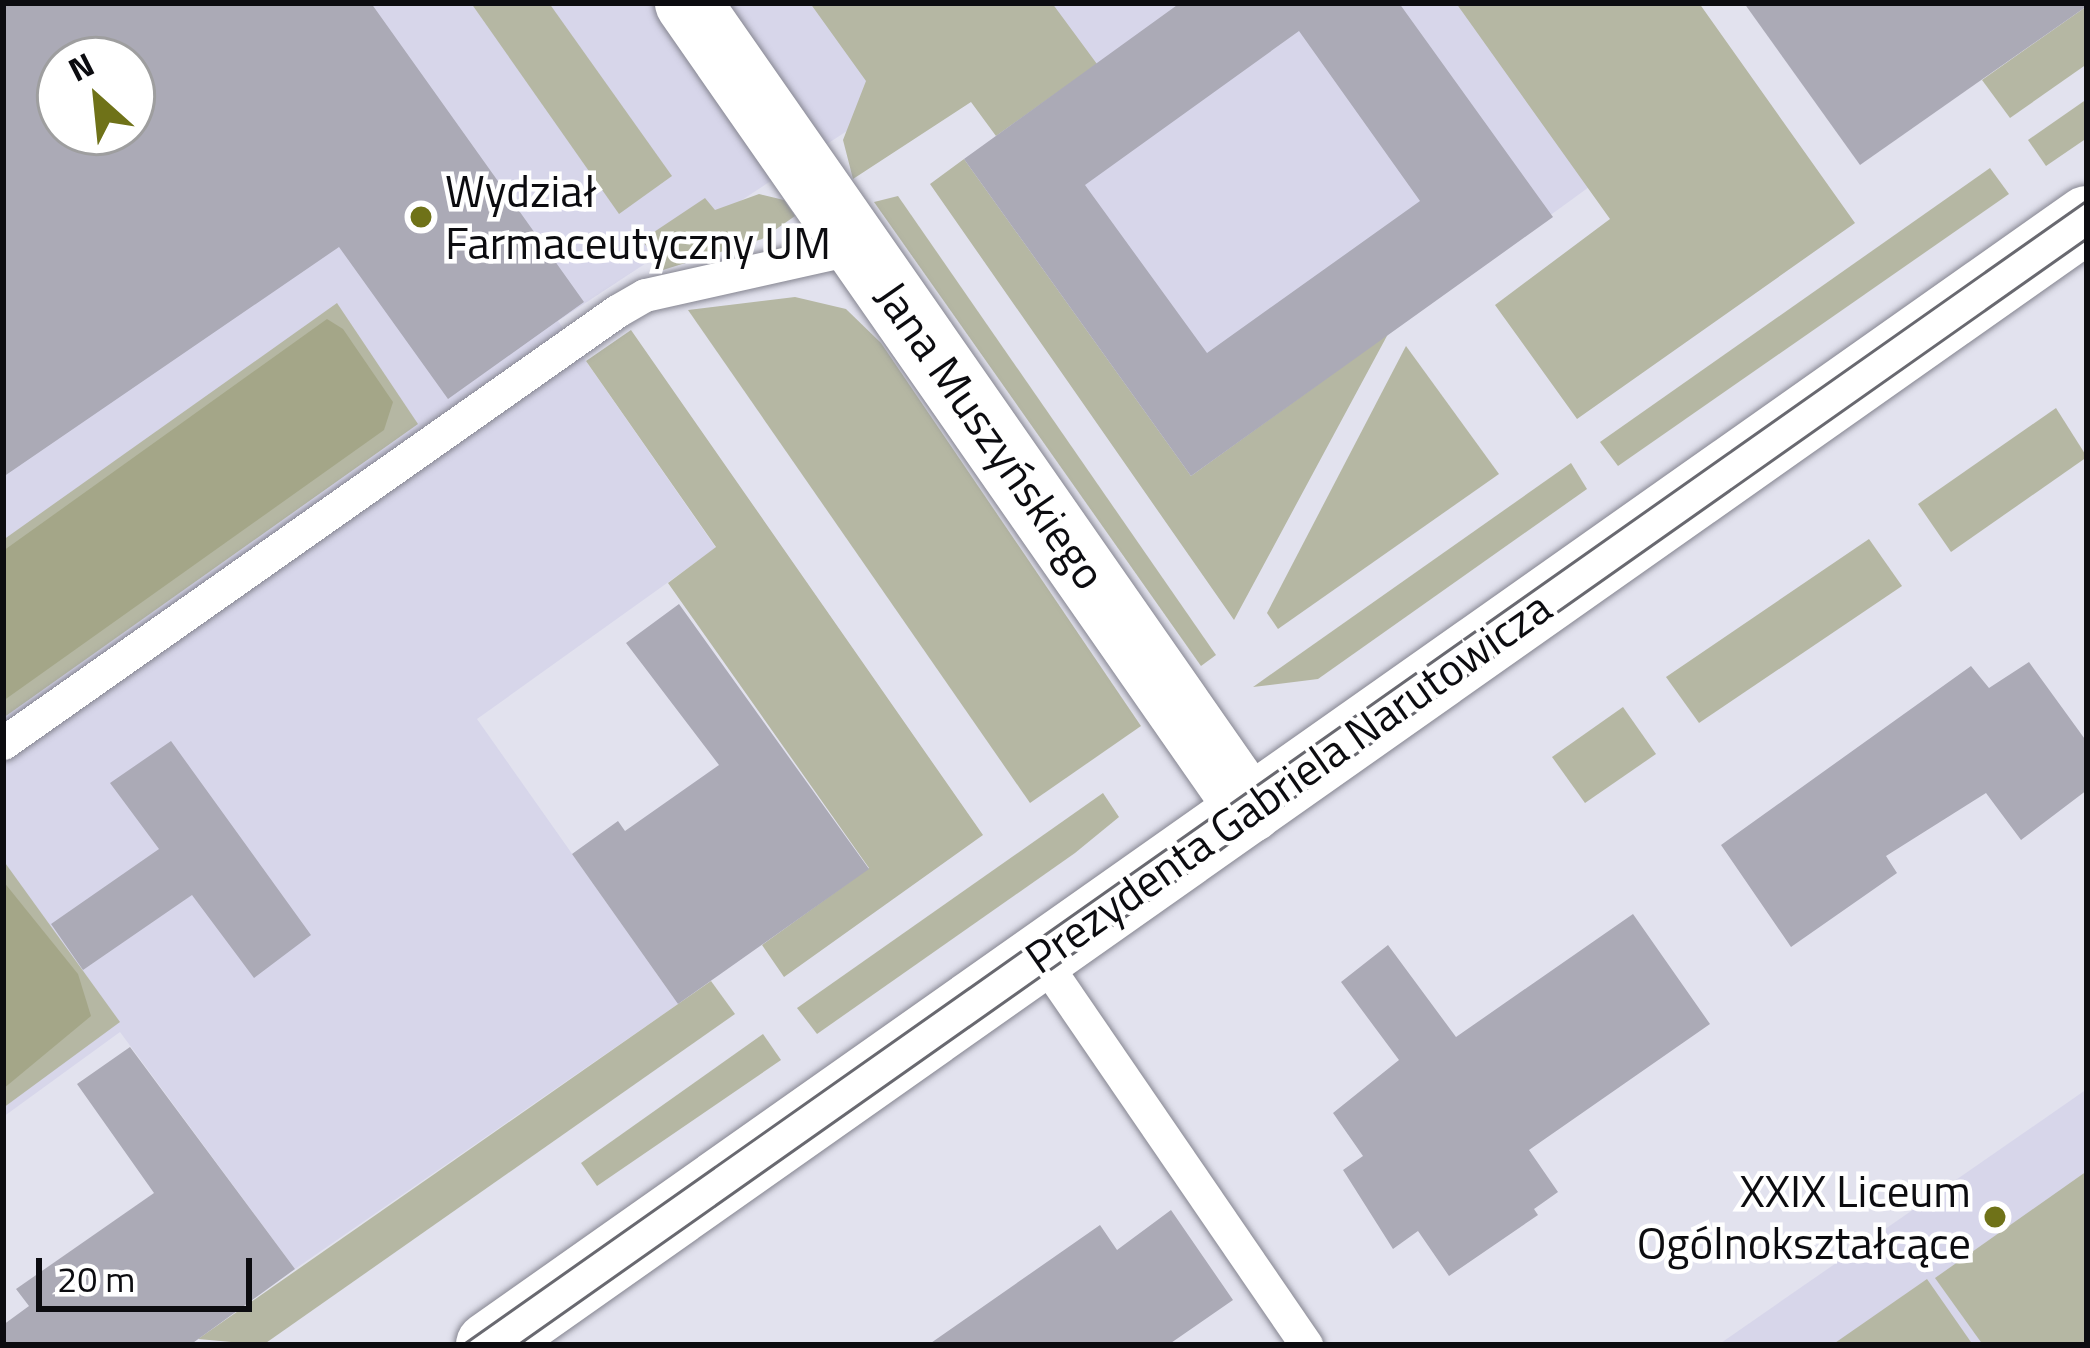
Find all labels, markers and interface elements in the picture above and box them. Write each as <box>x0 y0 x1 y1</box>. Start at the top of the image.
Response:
north arrow <box>36 36 156 156</box>
text: N <box>59 39 103 94</box>
place label: Wydział Farmaceutyczny UM <box>445 164 831 270</box>
marker: Wydział Farmaceutyczny UM <box>408 204 434 230</box>
street label: Jana Muszyńskiego <box>865 271 1117 599</box>
street label: Prezydenta Gabriela Narutowicza <box>1015 580 1561 984</box>
place label: XXIX Liceum Ogólnokształcące <box>1637 1164 1971 1270</box>
marker: XXIX Liceum Ogólnokształcące <box>1982 1204 2008 1230</box>
scale bar <box>42 1234 258 1308</box>
text: 20 m <box>57 1251 135 1306</box>

